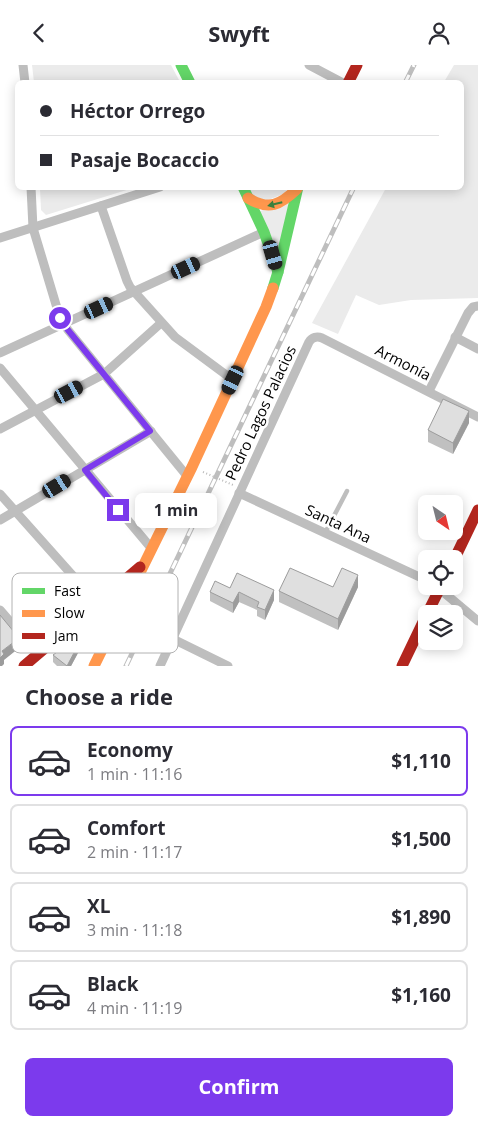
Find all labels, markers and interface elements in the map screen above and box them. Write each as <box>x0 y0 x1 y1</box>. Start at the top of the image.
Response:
text: Swyft <box>208 18 270 48</box>
icon: back <box>25 19 53 47</box>
icon: person <box>425 19 453 47</box>
text: Héctor Orrego <box>70 98 205 124</box>
text: Pasaje Bocaccio <box>70 147 219 173</box>
one-way arrow <box>267 200 282 208</box>
car <box>261 239 284 271</box>
car <box>169 255 202 281</box>
car <box>82 295 115 321</box>
route start <box>49 307 71 329</box>
street label: Armonía <box>372 340 435 385</box>
street label: Pedro Lagos Palacios <box>220 342 300 483</box>
car <box>219 363 246 397</box>
car <box>52 378 85 406</box>
car <box>40 472 73 500</box>
callout: 1 min <box>136 493 218 527</box>
north arrow <box>418 495 462 540</box>
map controls <box>418 495 463 650</box>
route end <box>107 499 129 521</box>
text: 1 min <box>154 499 198 521</box>
street label: Santa Ana <box>302 499 375 547</box>
button: locate <box>418 550 463 595</box>
legend <box>12 573 178 653</box>
text: Fast <box>54 581 81 600</box>
text: Slow <box>54 603 85 622</box>
button: layers <box>418 605 463 650</box>
text: Jam <box>52 626 79 645</box>
text: Choose a ride <box>25 681 173 711</box>
text: Economy <box>87 737 173 763</box>
icon: car <box>27 739 72 784</box>
text: $1,110 <box>391 748 451 774</box>
text: 1 min · 11:16 <box>87 763 182 785</box>
text: Comfort <box>87 815 166 841</box>
icon: car <box>27 817 72 862</box>
text: $1,500 <box>391 826 451 852</box>
text: 2 min · 11:17 <box>87 841 182 863</box>
text: XL <box>87 893 110 919</box>
icon: car <box>27 895 72 940</box>
text: $1,890 <box>391 904 451 930</box>
text: 3 min · 11:18 <box>87 919 182 941</box>
text: Black <box>87 971 139 997</box>
icon: car <box>27 973 72 1018</box>
text: $1,160 <box>391 982 451 1008</box>
text: 4 min · 11:19 <box>87 997 182 1019</box>
button: Confirm <box>25 1058 453 1116</box>

